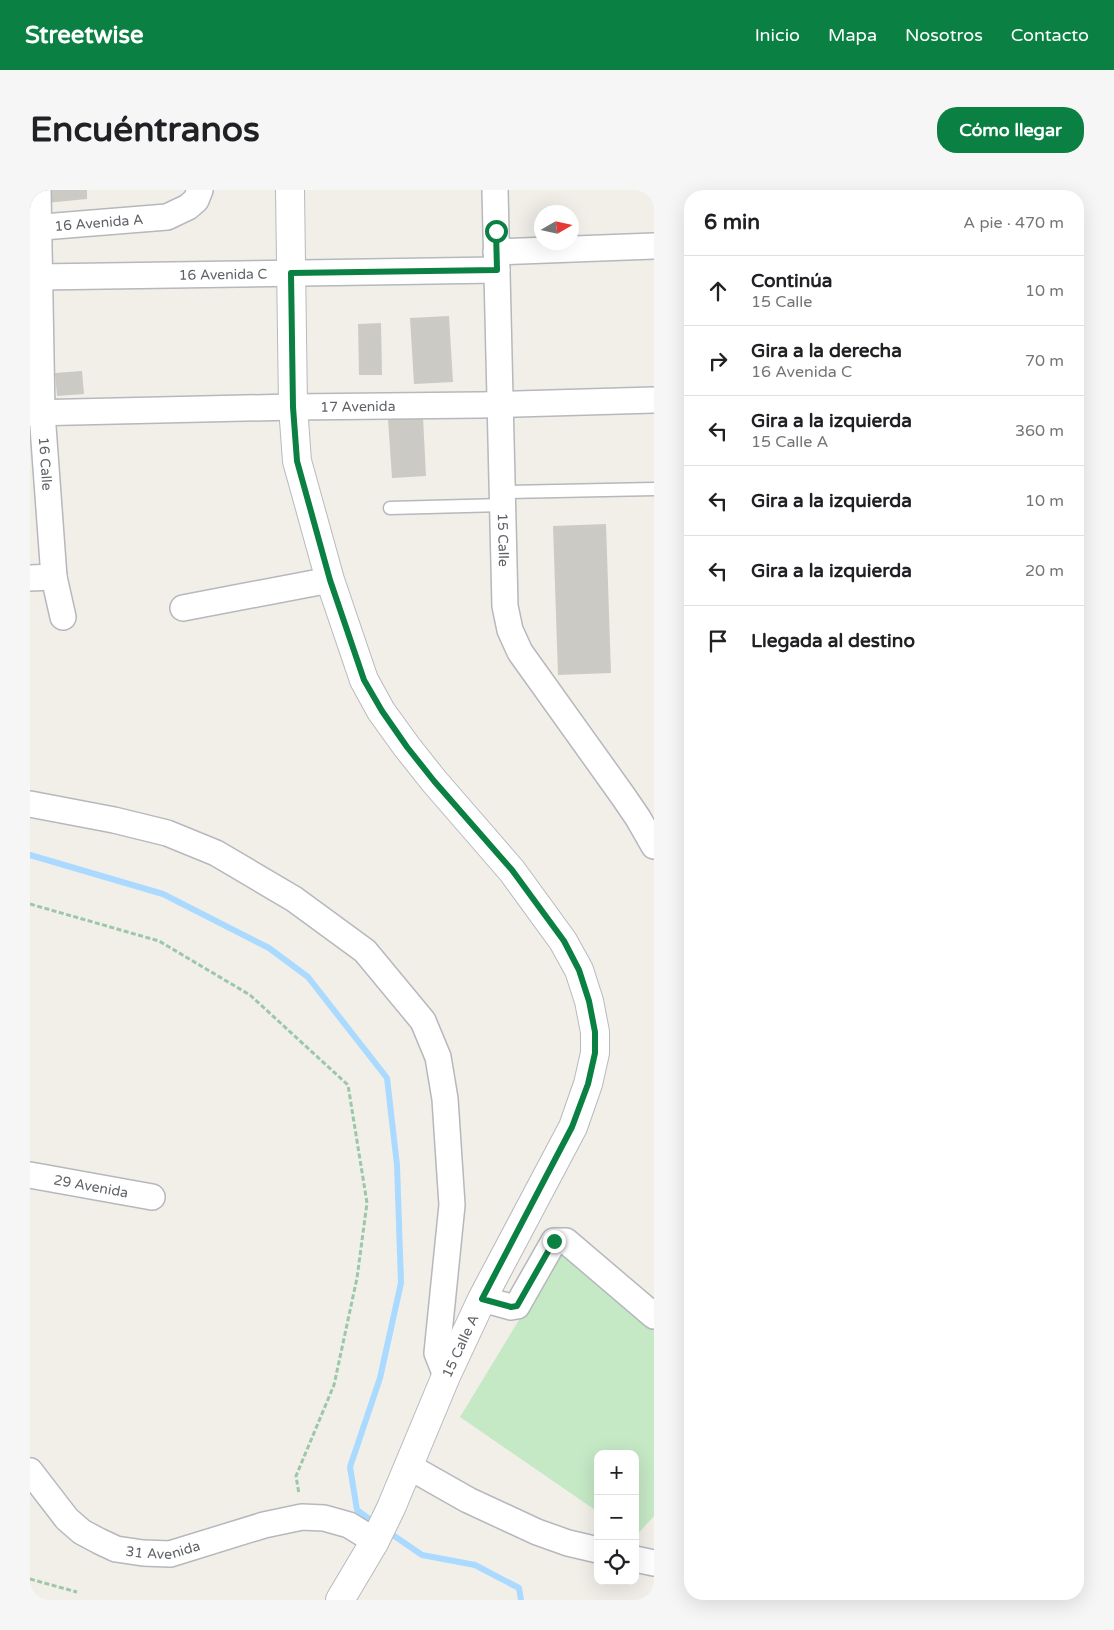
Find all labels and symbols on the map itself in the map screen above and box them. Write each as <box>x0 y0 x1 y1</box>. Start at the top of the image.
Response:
north arrow <box>534 205 579 250</box>
street label: 16 Avenida A <box>54 211 144 235</box>
route start <box>485 220 508 243</box>
street label: 16 Avenida C <box>179 266 268 284</box>
street label: 17 Avenida <box>320 398 396 416</box>
street label: 16 Calle <box>35 436 56 491</box>
street label: 15 Calle <box>494 513 512 567</box>
street label: 29 Avenida <box>52 1171 129 1202</box>
route end <box>543 1230 566 1253</box>
street label: 15 Calle A <box>438 1312 482 1381</box>
street label: 31 Avenida <box>124 1537 202 1563</box>

